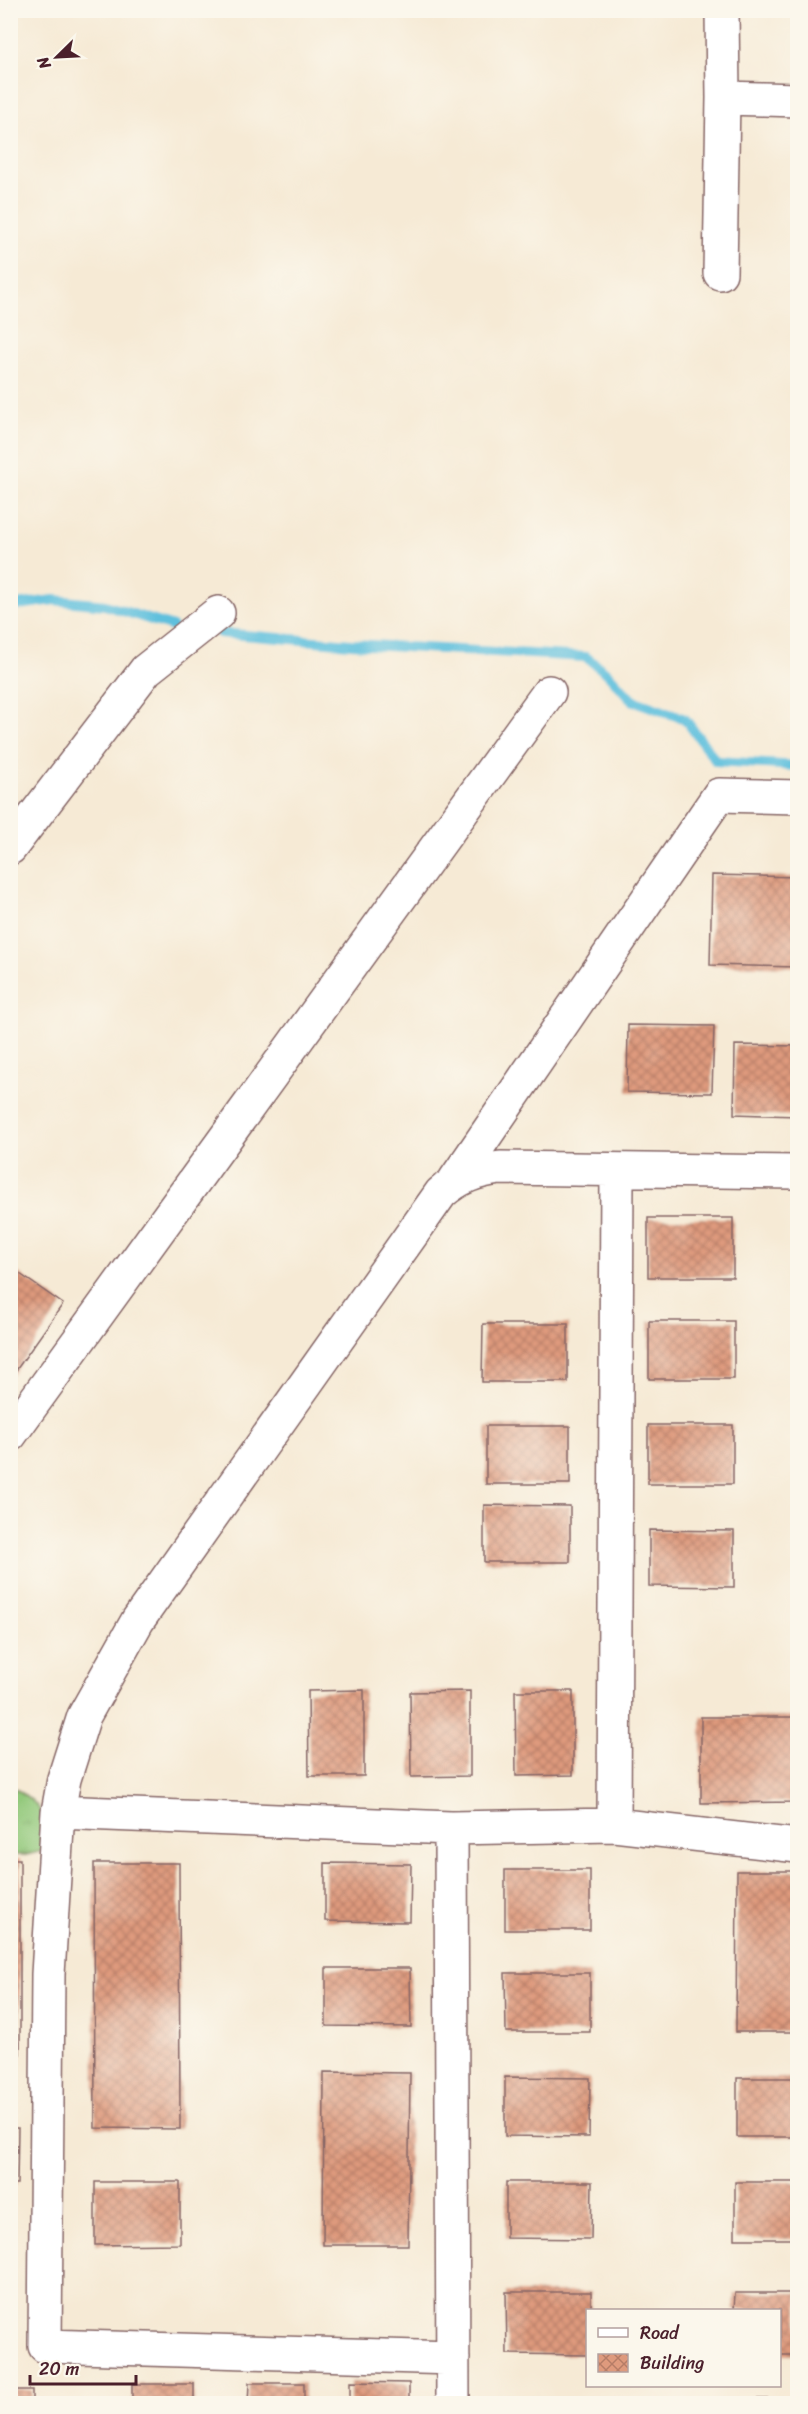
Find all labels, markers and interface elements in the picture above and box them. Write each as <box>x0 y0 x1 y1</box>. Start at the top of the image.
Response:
north arrow <box>27 27 87 87</box>
text: N <box>28 51 60 75</box>
legend <box>586 2309 781 2387</box>
text: Road <box>640 2317 680 2349</box>
text: Building <box>640 2347 704 2379</box>
scale bar <box>30 2348 136 2386</box>
text: 20 m <box>39 2353 79 2385</box>

